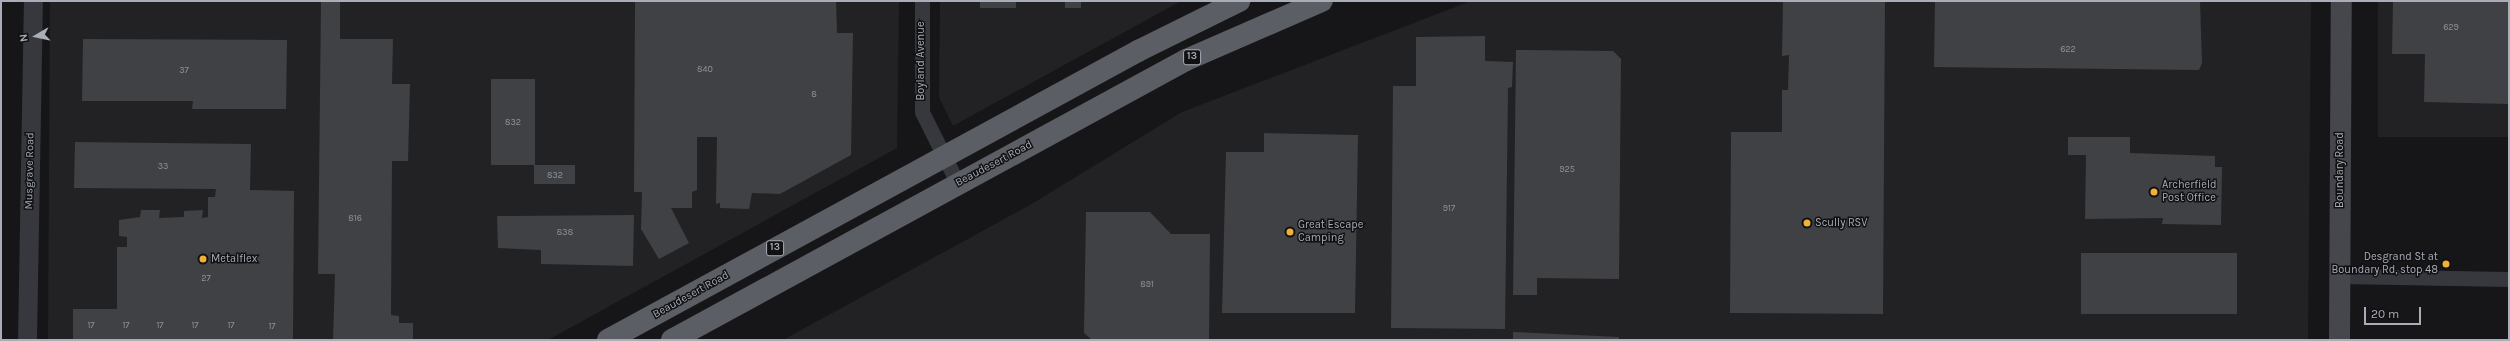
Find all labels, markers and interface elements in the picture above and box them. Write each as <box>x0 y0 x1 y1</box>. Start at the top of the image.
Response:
north arrow <box>16 16 56 56</box>
street label: Boyland Avenue <box>914 21 928 101</box>
house number: 629 <box>2443 22 2459 32</box>
text: N <box>17 33 31 43</box>
house number: 622 <box>2060 44 2076 54</box>
road number: 13 <box>1183 49 1201 65</box>
house number: 840 <box>697 64 713 74</box>
house number: 37 <box>179 65 189 75</box>
house number: 8 <box>811 89 817 99</box>
house number: 832 <box>505 117 521 127</box>
street label: Musgrave Road <box>23 132 37 210</box>
street label: Boundary Road <box>2333 132 2347 208</box>
street label: Beaudesert Road <box>953 138 1035 190</box>
house number: 33 <box>158 161 168 171</box>
house number: 925 <box>1559 164 1575 174</box>
house number: 832 <box>547 170 563 180</box>
place label: Archerfield Post Office <box>2162 179 2217 205</box>
marker: Archerfield Post Office <box>2149 187 2159 197</box>
house number: 917 <box>1443 203 1455 213</box>
house number: 816 <box>348 213 362 223</box>
place label: Scully RSV <box>1815 216 1867 230</box>
marker: Scully RSV <box>1802 218 1812 228</box>
place label: Great Escape Camping <box>1298 219 1363 245</box>
house number: 838 <box>557 227 573 237</box>
marker: Great Escape Camping <box>1285 227 1295 237</box>
road number: 13 <box>766 240 784 256</box>
place label: Desgrand St at Boundary Rd, stop 48 <box>2332 251 2438 277</box>
place label: Metalflex <box>211 252 257 266</box>
marker: Metalflex <box>198 254 208 264</box>
marker: Desgrand St at Boundary Rd, stop 48 <box>2441 259 2451 269</box>
street label: Beaudesert Road <box>651 269 731 321</box>
house number: 27 <box>201 273 211 283</box>
house number: 891 <box>1140 279 1154 289</box>
scale bar <box>2366 299 2423 325</box>
text: 20 m <box>2371 307 2399 321</box>
house number: 17 <box>87 320 95 330</box>
house number: 17 <box>122 320 130 330</box>
house number: 17 <box>156 320 164 330</box>
house number: 17 <box>191 320 199 330</box>
house number: 17 <box>227 320 235 330</box>
house number: 17 <box>268 321 276 331</box>

